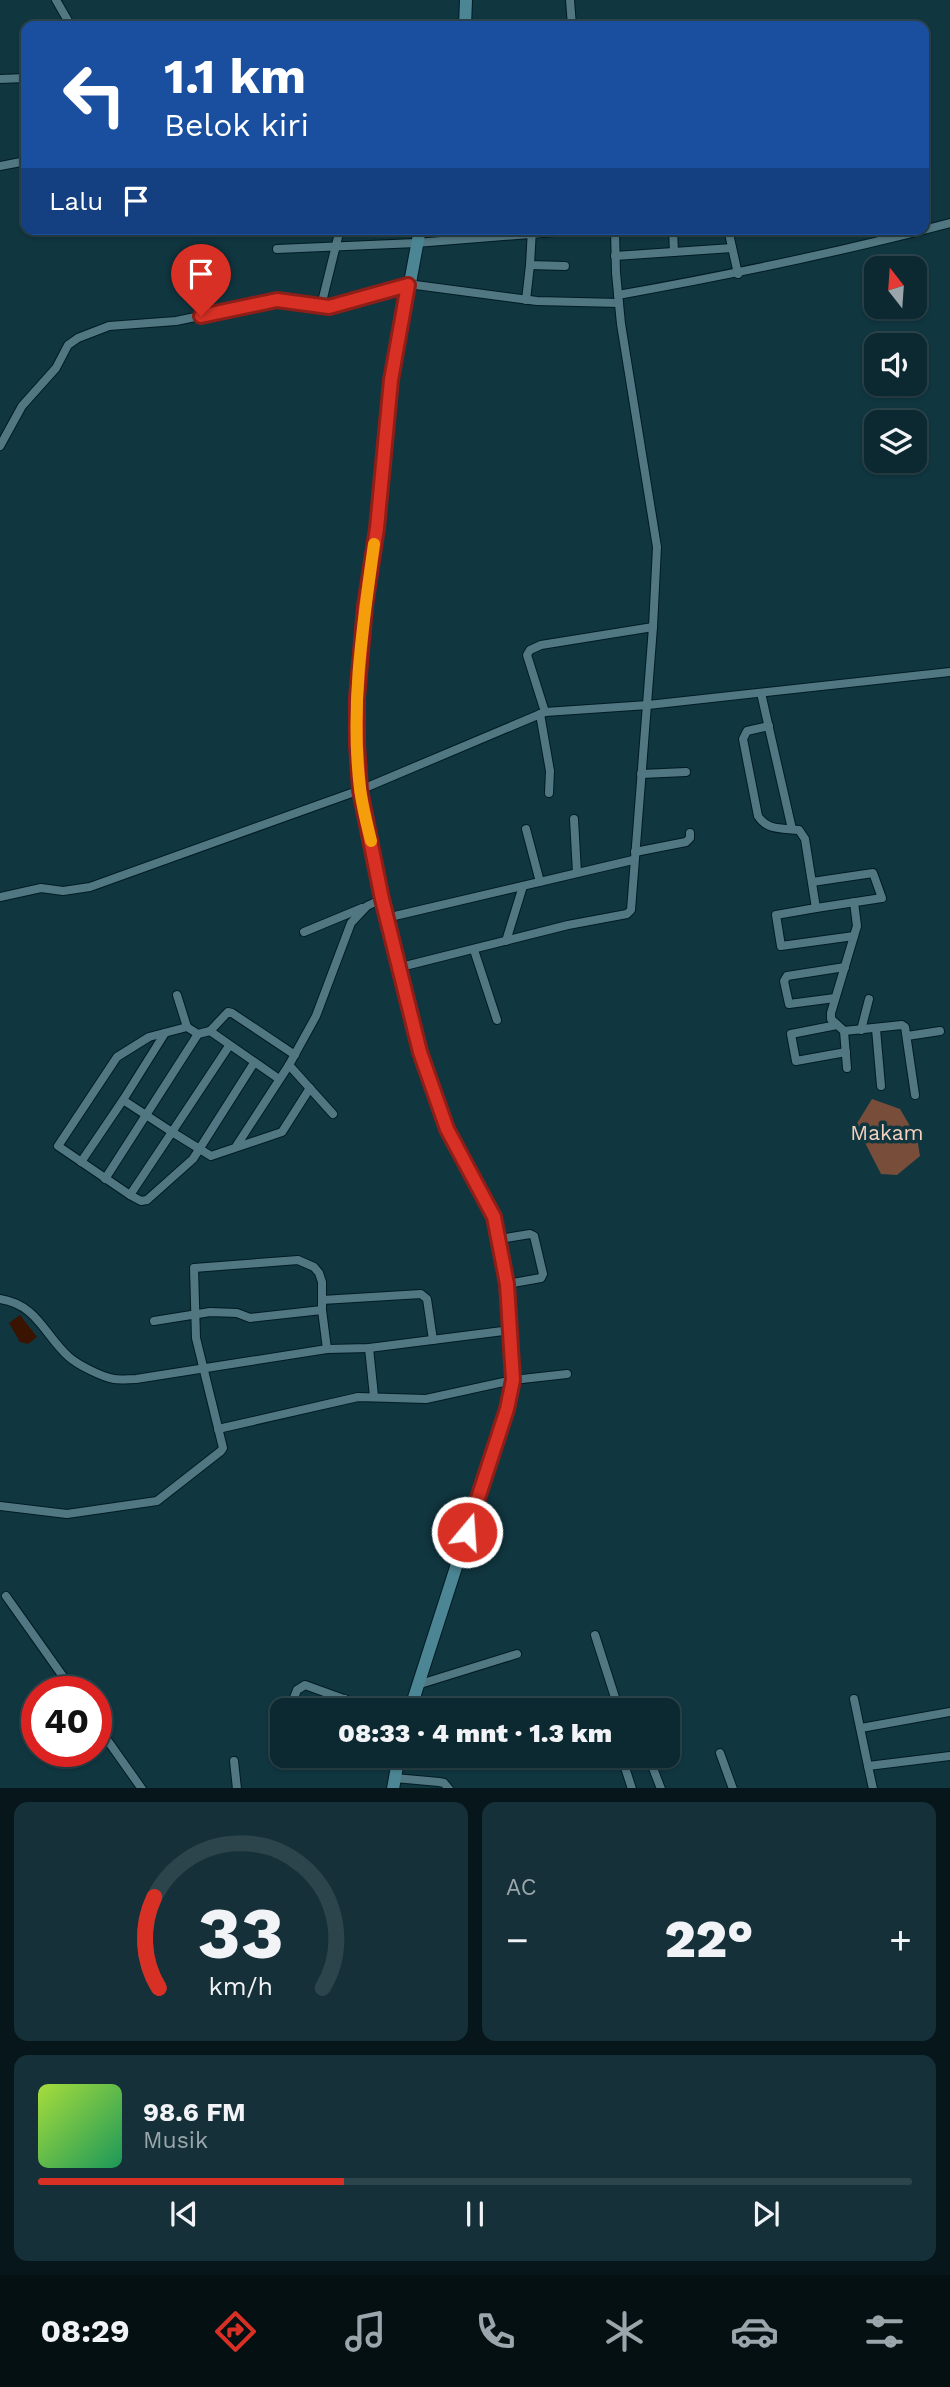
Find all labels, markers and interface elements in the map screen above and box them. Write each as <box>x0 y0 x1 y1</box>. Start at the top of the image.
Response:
text: 1.1 km <box>164 47 306 105</box>
icon: left <box>49 49 140 140</box>
text: Belok kiri <box>164 106 309 144</box>
icon: arrive <box>117 182 155 220</box>
text: Lalu <box>49 186 103 216</box>
pin <box>171 244 231 316</box>
icon: arrive <box>182 255 220 293</box>
north arrow <box>864 256 928 318</box>
map controls <box>864 256 927 473</box>
button: sound <box>864 333 927 396</box>
button: layers <box>864 410 927 473</box>
park label: Makam <box>850 1120 924 1145</box>
position arrow <box>430 1495 504 1569</box>
speed limit sign: 40 <box>21 1676 112 1767</box>
text: 08:33 · 4 mnt · 1.3 km <box>338 1718 612 1748</box>
text: AC <box>506 1874 536 1901</box>
text: 33 <box>198 1890 284 1976</box>
text: 22° <box>665 1909 753 1970</box>
text: − <box>506 1918 529 1962</box>
text: + <box>889 1918 912 1962</box>
text: km/h <box>209 1971 273 2000</box>
text: 98.6 FM <box>143 2097 246 2127</box>
text: Musik <box>143 2127 208 2154</box>
icon: previous <box>165 2195 203 2233</box>
icon: pause <box>456 2195 494 2233</box>
icon: next <box>747 2195 785 2233</box>
icon: directions <box>211 2307 260 2356</box>
icon: music <box>341 2307 390 2356</box>
icon: phone <box>471 2307 520 2356</box>
icon: climate <box>600 2307 649 2356</box>
icon: car <box>730 2307 779 2356</box>
icon: filters <box>860 2307 909 2356</box>
text: 08:29 <box>40 2312 130 2350</box>

